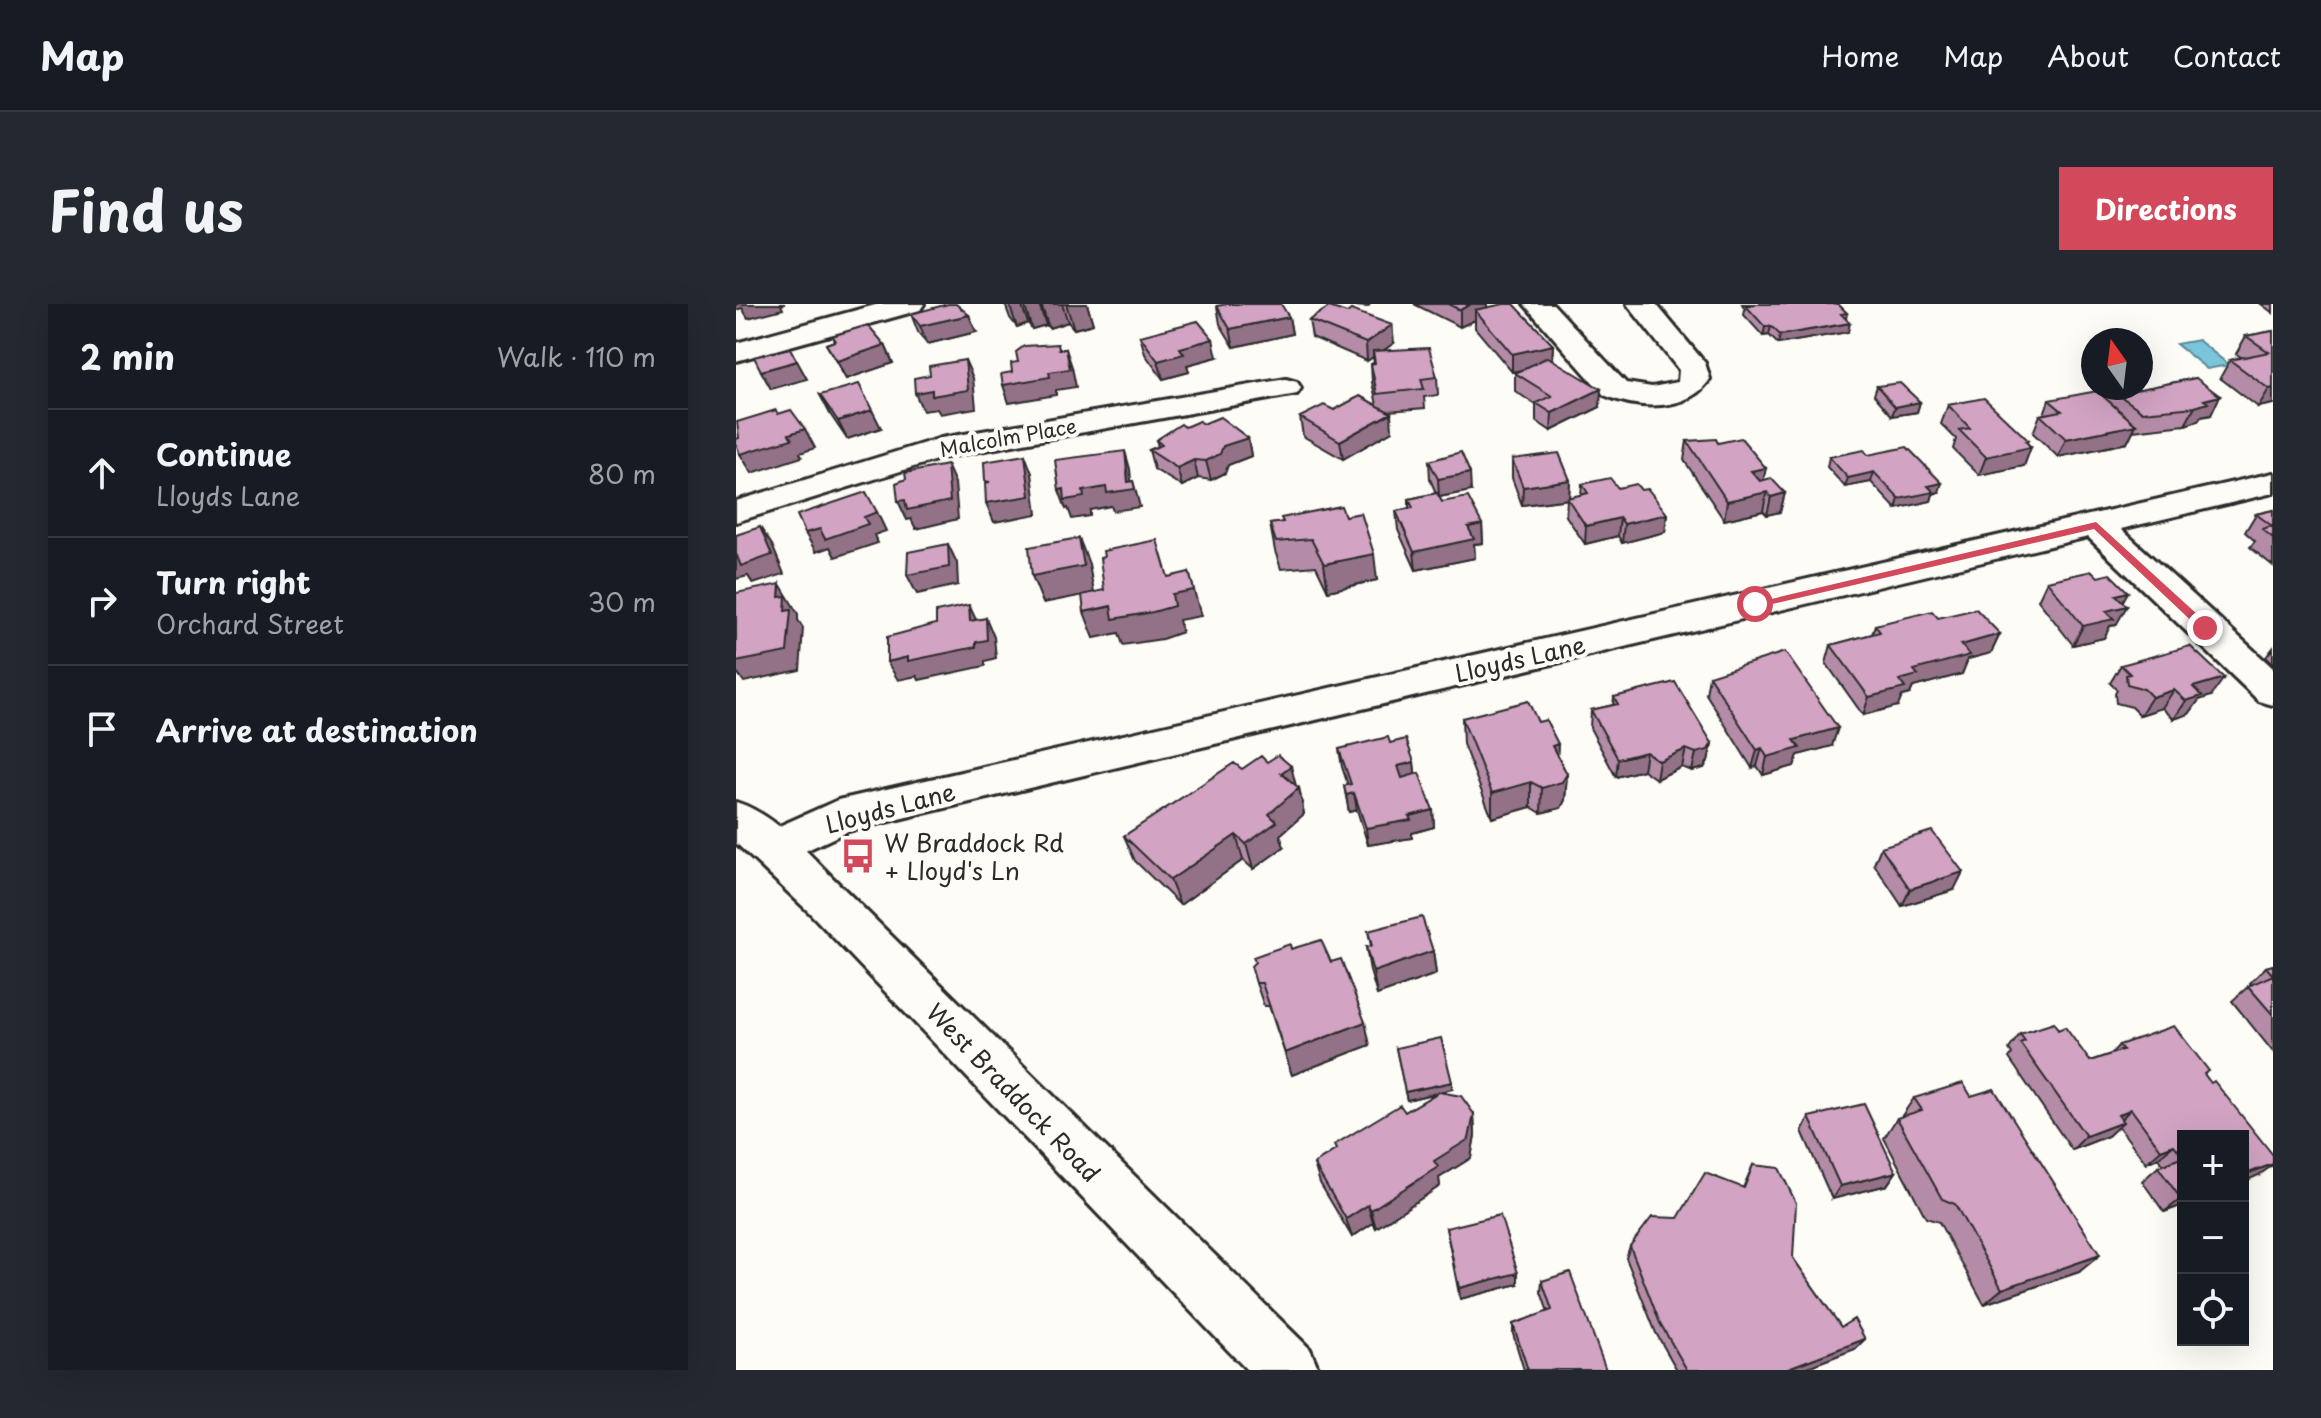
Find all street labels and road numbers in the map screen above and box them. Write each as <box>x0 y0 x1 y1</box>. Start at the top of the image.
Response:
street label: Malcolm Place <box>937 410 1079 464</box>
street label: Lloyds Lane <box>1451 625 1589 691</box>
street label: Lloyds Lane <box>821 772 959 842</box>
street label: West Braddock Road <box>919 994 1109 1190</box>

